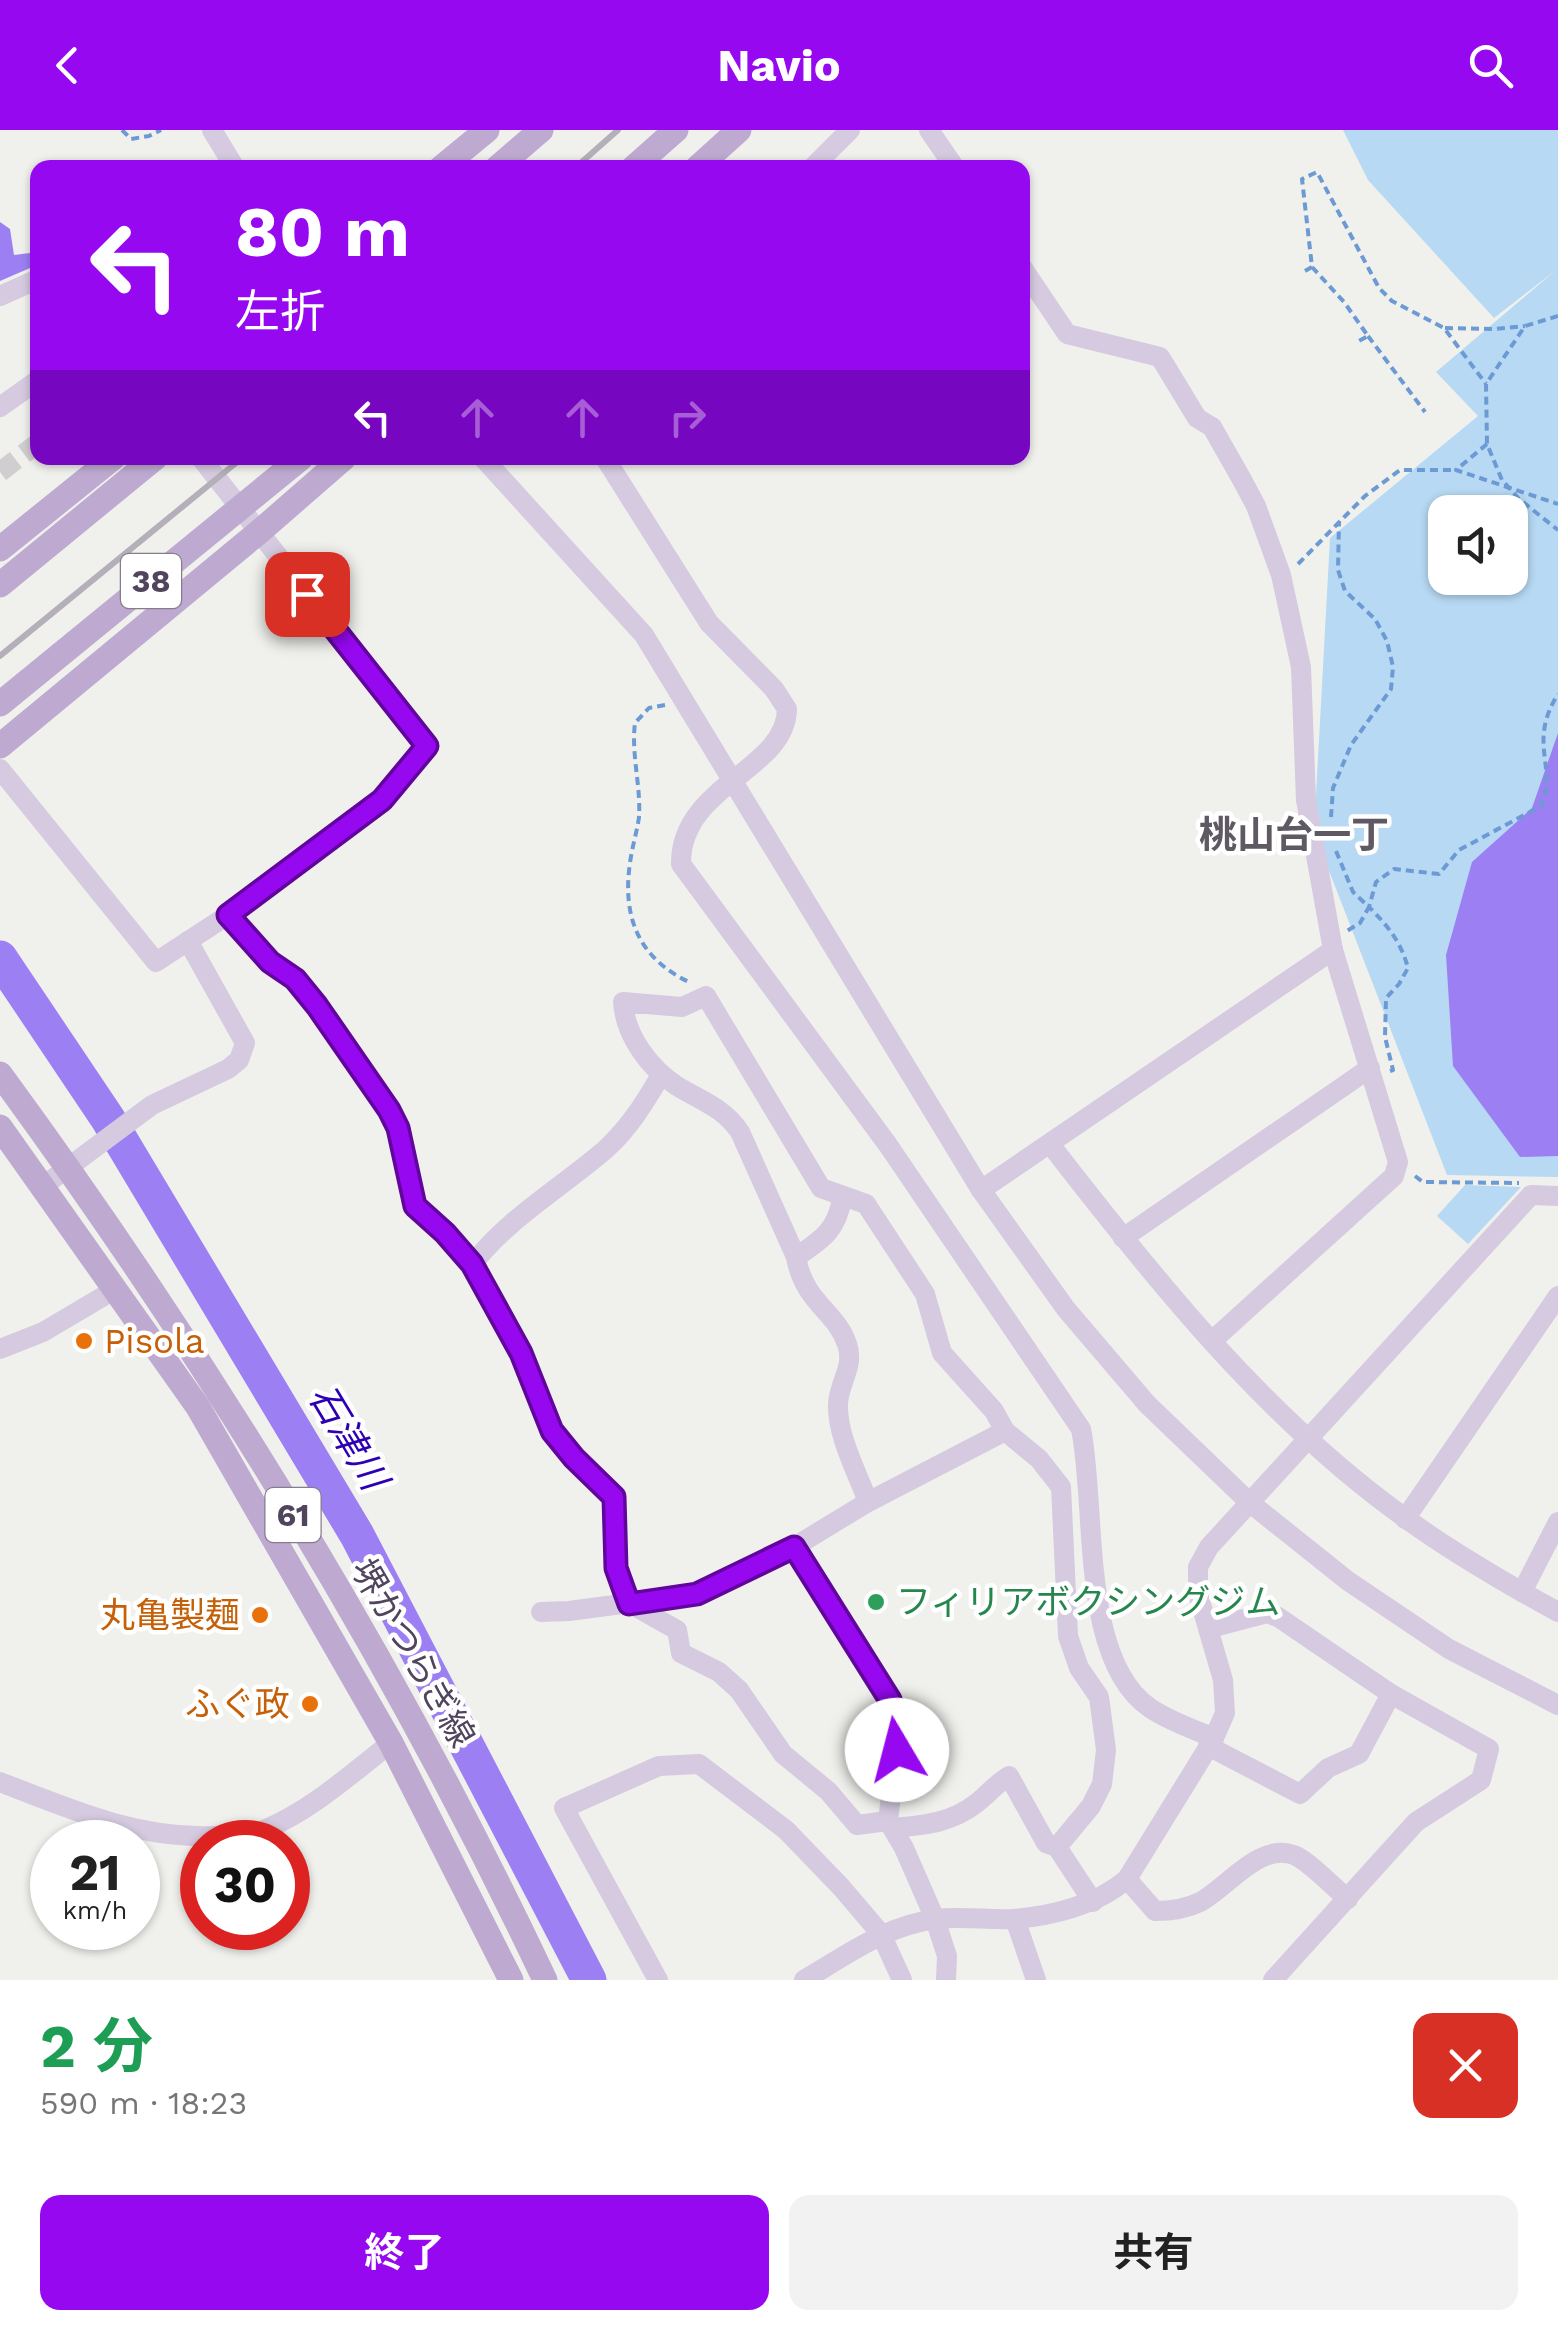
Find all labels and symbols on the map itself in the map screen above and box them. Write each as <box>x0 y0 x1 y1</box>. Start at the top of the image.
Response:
pin <box>265 552 350 637</box>
road number: 38 <box>121 554 181 608</box>
district label: 桃山台一丁 <box>1199 813 1389 857</box>
place label: Pisola <box>104 1320 205 1362</box>
marker: Pisola <box>73 1330 95 1352</box>
water label: 石津川 <box>300 1377 398 1501</box>
road number: 61 <box>266 1488 320 1542</box>
street label: 堺かつらぎ線 <box>342 1552 484 1754</box>
place label: フィリアボクシングジム <box>896 1581 1280 1623</box>
marker: フィリアボクシングジム <box>865 1591 887 1613</box>
place label: 丸亀製麺 <box>100 1594 240 1636</box>
marker: 丸亀製麺 <box>249 1604 271 1626</box>
place label: ふぐ政 <box>185 1683 290 1725</box>
marker: ふぐ政 <box>299 1693 321 1715</box>
position arrow <box>845 1698 949 1802</box>
speed limit sign: 30 <box>180 1820 310 1950</box>

